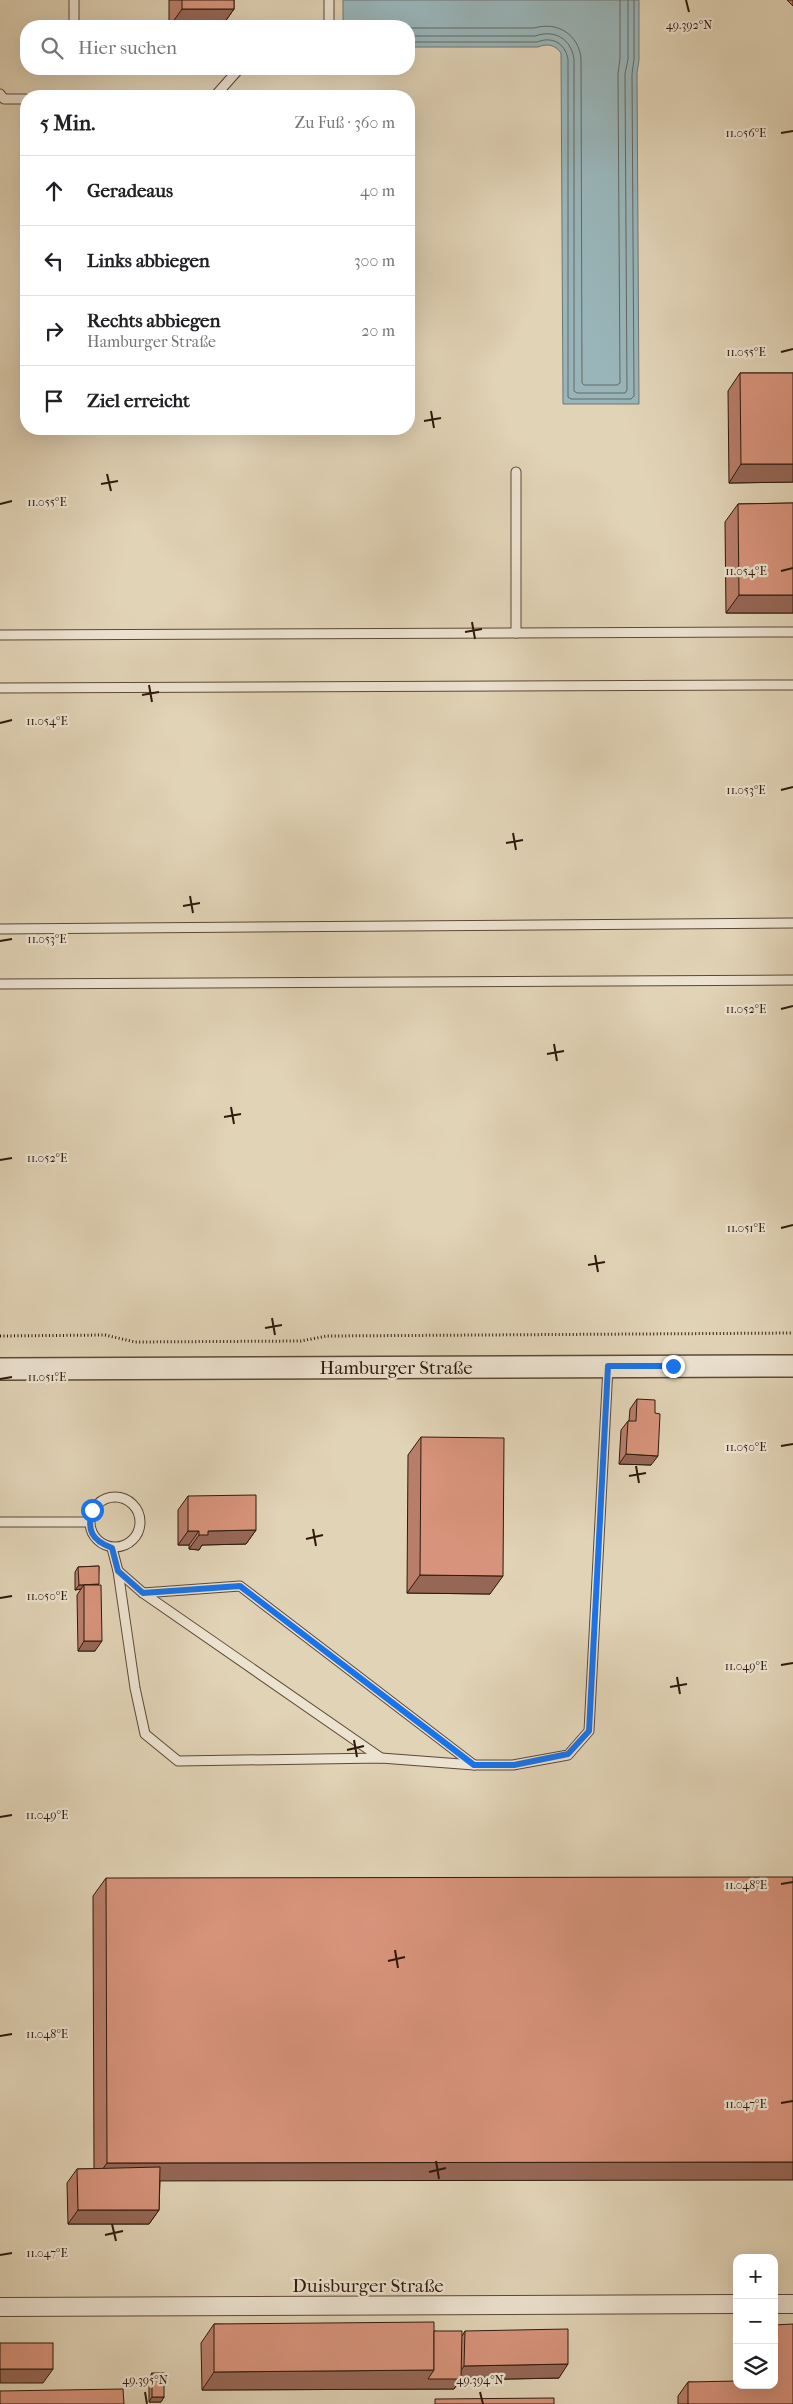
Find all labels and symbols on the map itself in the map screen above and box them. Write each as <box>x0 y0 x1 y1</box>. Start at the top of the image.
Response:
text: 49.392°N <box>666 18 712 32</box>
text: 11.056°E <box>726 126 766 140</box>
text: 11.055°E <box>726 345 766 359</box>
text: 11.055°E <box>27 495 67 509</box>
text: 11.054°E <box>725 564 767 578</box>
text: 11.054°E <box>26 714 68 728</box>
text: 11.053°E <box>726 783 766 797</box>
text: 11.053°E <box>27 932 67 946</box>
text: 11.052°E <box>726 1002 766 1016</box>
text: 11.052°E <box>27 1151 67 1165</box>
text: 11.051°E <box>727 1221 765 1235</box>
route end <box>662 1355 685 1378</box>
street label: Hamburger Straße <box>319 1357 473 1379</box>
text: 11.051°E <box>28 1370 66 1384</box>
text: 11.050°E <box>726 1440 766 1454</box>
route start <box>81 1499 104 1522</box>
text: 11.050°E <box>27 1589 67 1603</box>
text: 11.049°E <box>725 1659 767 1673</box>
text: 11.049°E <box>26 1808 68 1822</box>
text: 11.048°E <box>725 1878 767 1892</box>
text: 11.048°E <box>26 2027 68 2041</box>
text: 11.047°E <box>725 2097 767 2111</box>
text: 11.047°E <box>26 2246 68 2260</box>
street label: Duisburger Straße <box>292 2275 444 2297</box>
text: 49.395°N <box>122 2373 168 2387</box>
text: 49.394°N <box>456 2373 504 2387</box>

